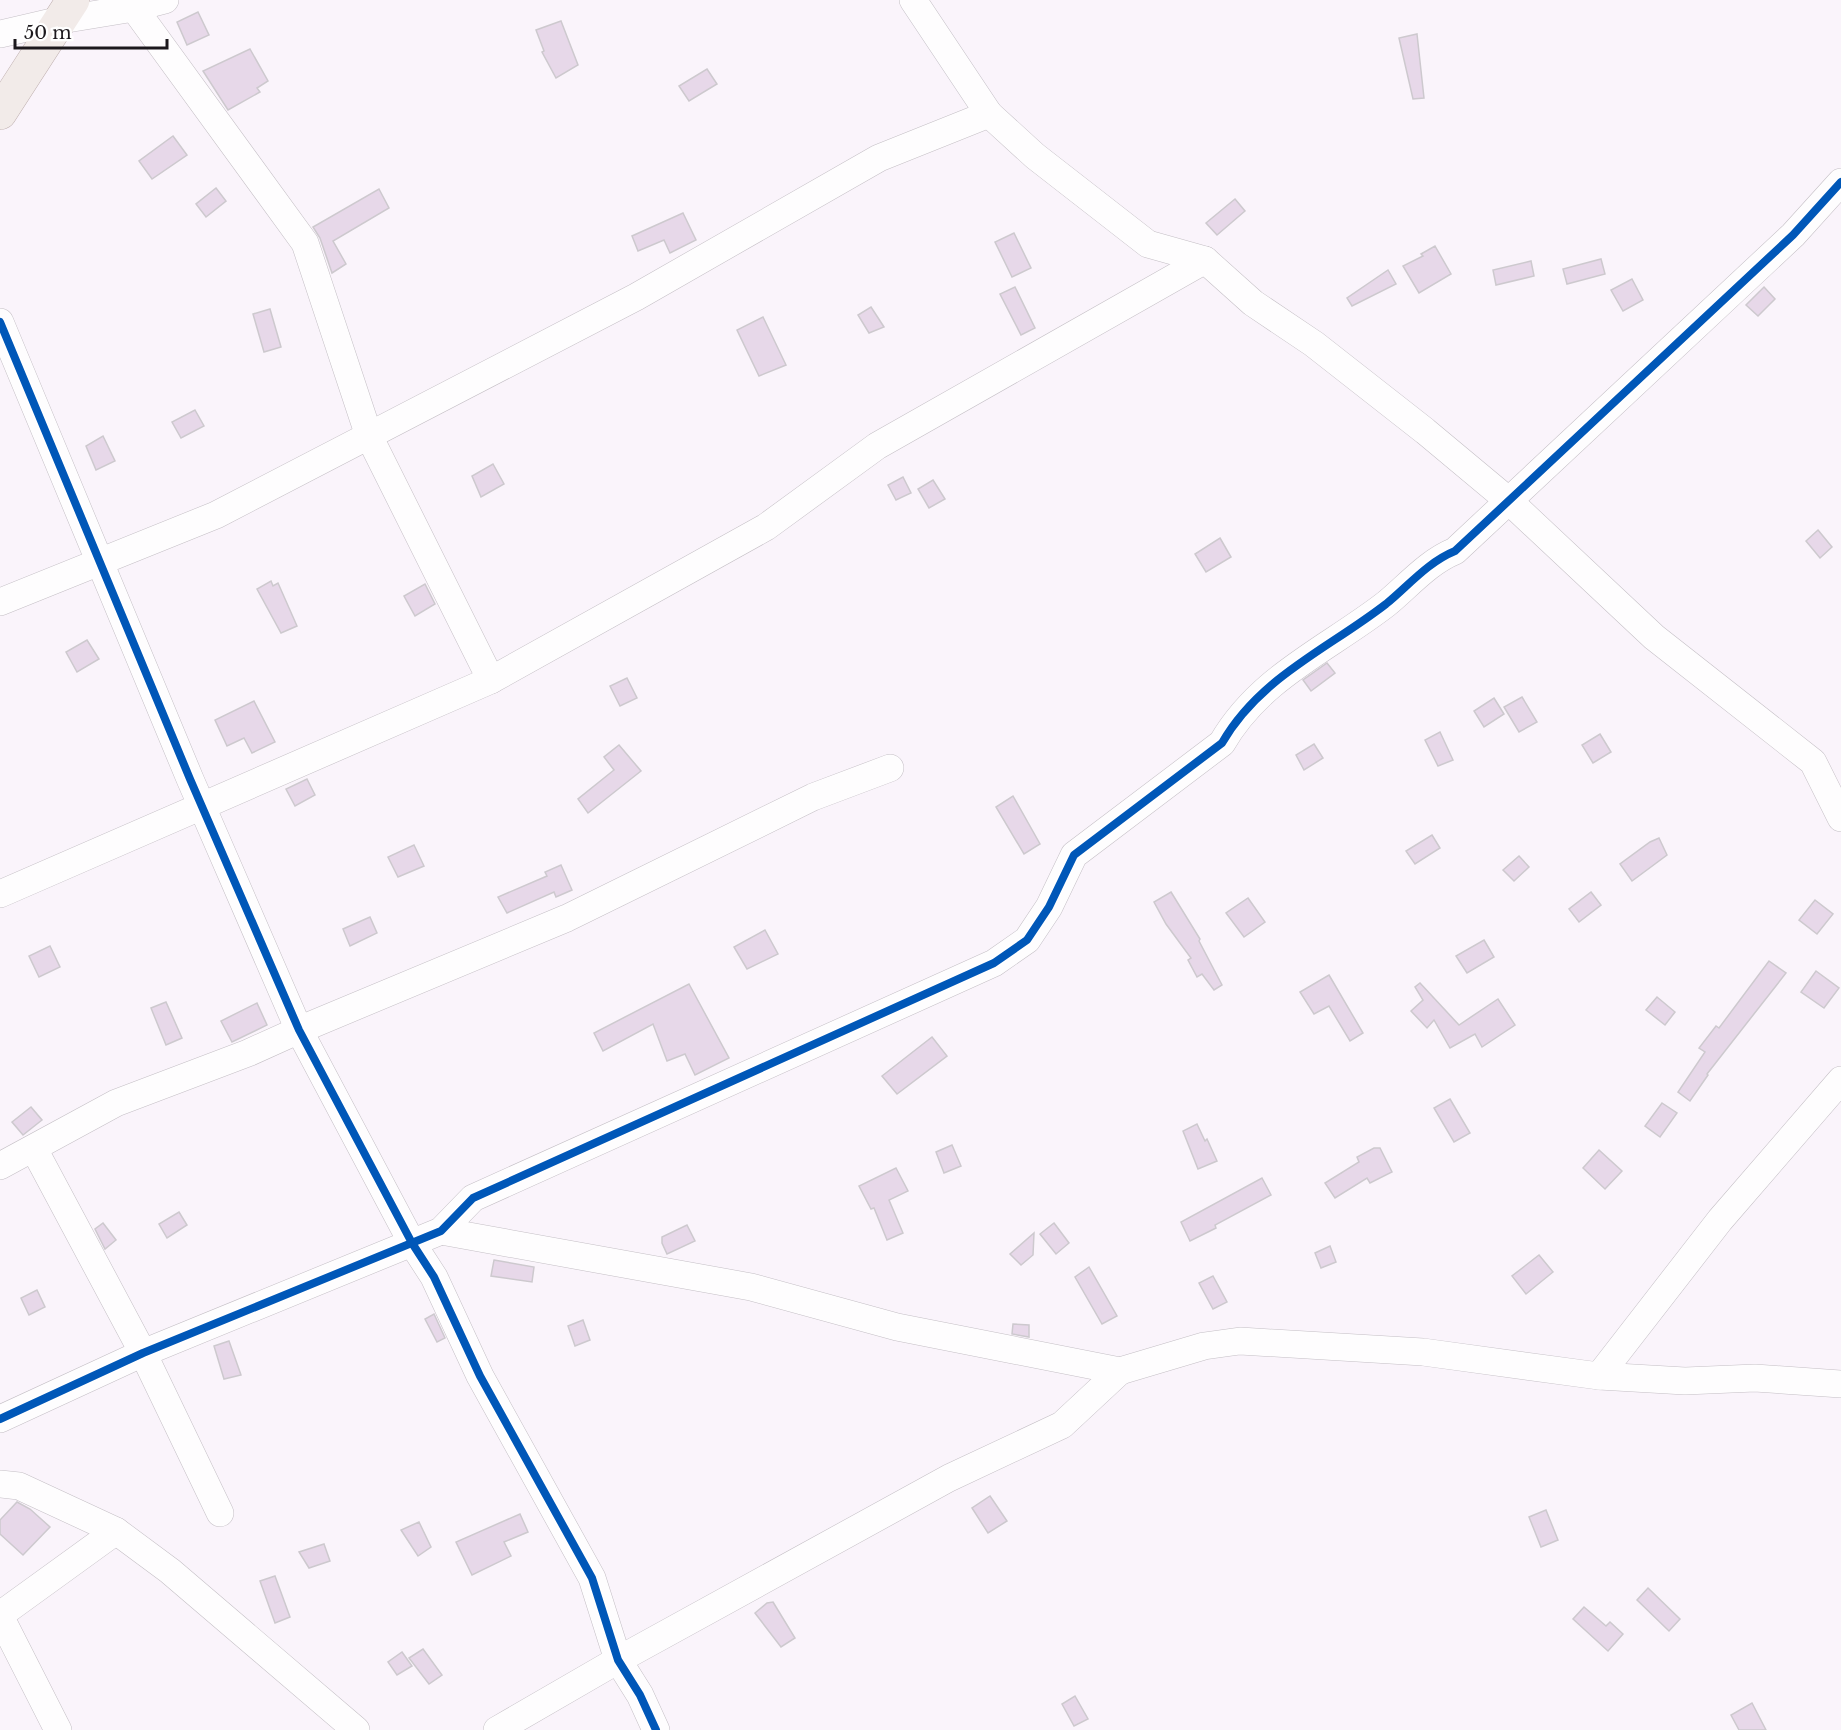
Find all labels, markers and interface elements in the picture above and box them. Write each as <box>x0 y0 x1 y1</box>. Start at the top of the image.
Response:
scale bar <box>15 12 166 50</box>
text: 50 m <box>24 22 72 44</box>

